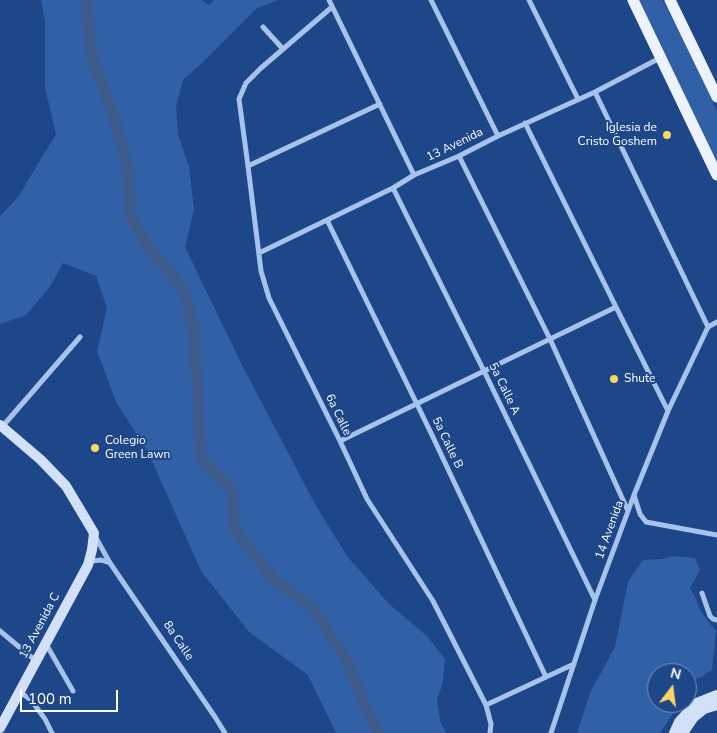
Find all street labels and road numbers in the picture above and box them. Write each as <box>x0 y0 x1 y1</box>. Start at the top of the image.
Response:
street label: 13 Avenida <box>424 125 486 165</box>
street label: 5a Calle A <box>485 361 523 417</box>
street label: 6a Calle <box>322 392 354 438</box>
street label: 5a Calle B <box>428 415 466 471</box>
street label: 14 Avenida <box>593 499 627 561</box>
street label: 13 Avenida C <box>17 591 63 661</box>
street label: 8a Calle <box>160 619 196 663</box>

